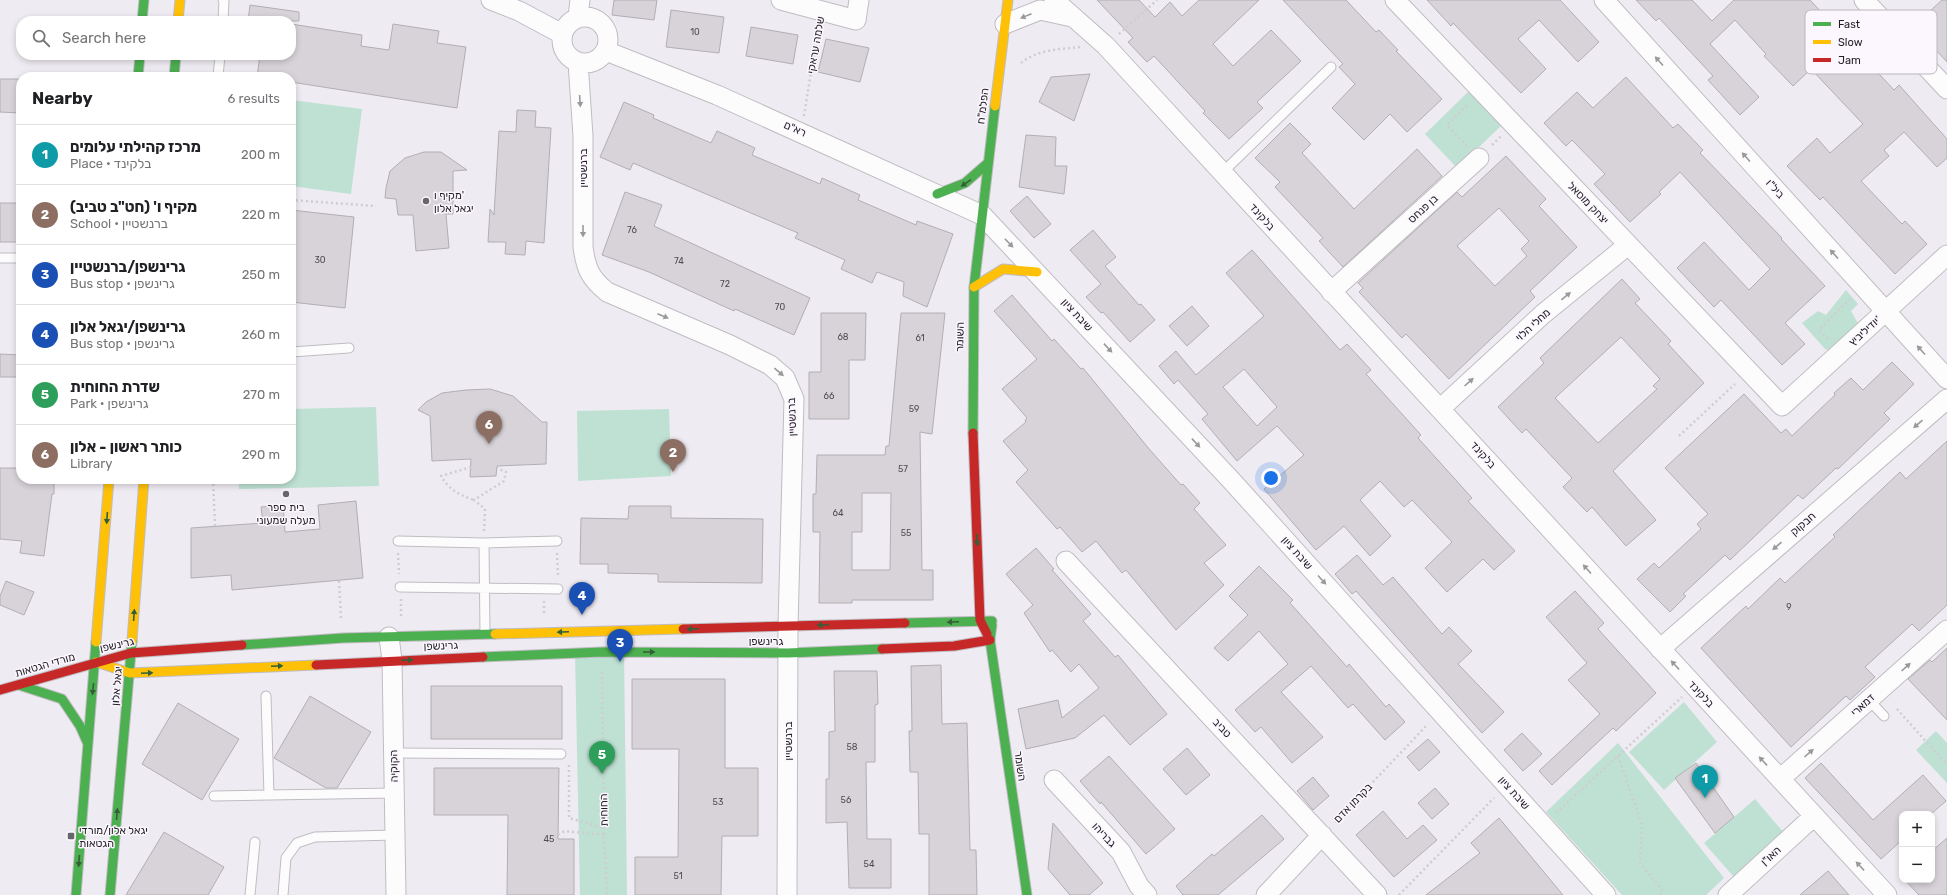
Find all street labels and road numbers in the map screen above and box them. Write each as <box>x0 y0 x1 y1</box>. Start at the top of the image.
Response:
street label: שלמה עראקי <box>805 15 827 75</box>
street label: הפלמ"ח <box>974 87 992 125</box>
street label: רא"ם <box>782 118 808 140</box>
street label: ברנשטיין <box>577 149 590 187</box>
street label: ביל"ו <box>1763 177 1787 201</box>
street label: יצחק מוסאל <box>1565 179 1611 227</box>
street label: בן פנחס <box>1405 192 1441 226</box>
street label: בלקינד <box>1247 201 1277 233</box>
street label: שיבת ציון <box>1059 296 1096 334</box>
street label: מחלי הלוי <box>1513 306 1553 344</box>
street label: יודיליביץ' <box>1846 313 1884 349</box>
street label: השומר <box>953 322 967 352</box>
street label: ברנשטיין <box>785 397 799 437</box>
street label: בלקינד <box>1468 439 1498 471</box>
street label: חבקוק <box>1788 509 1818 539</box>
street label: שיבת ציון <box>1279 534 1315 572</box>
street label: גרינשפן <box>99 635 135 655</box>
street label: גרינשפן <box>749 635 783 648</box>
street label: גרינשפן <box>423 639 459 653</box>
street label: מורדי הגטאות <box>13 650 77 680</box>
street label: יגאל אלון <box>109 666 125 706</box>
street label: בלקינד <box>1685 678 1717 710</box>
street label: דמארי <box>1848 691 1878 719</box>
street label: טביב <box>1210 716 1234 740</box>
street label: ברנשטיין <box>782 722 795 760</box>
street label: הקוקיה <box>387 749 401 782</box>
street label: השומר <box>1011 750 1029 782</box>
street label: שיבת ציון <box>1496 774 1532 812</box>
street label: בקרמן אדם <box>1331 781 1375 825</box>
street label: החוחית <box>597 793 611 827</box>
street label: גבריהו <box>1089 820 1119 850</box>
street label: האו"ן <box>1758 843 1784 869</box>

